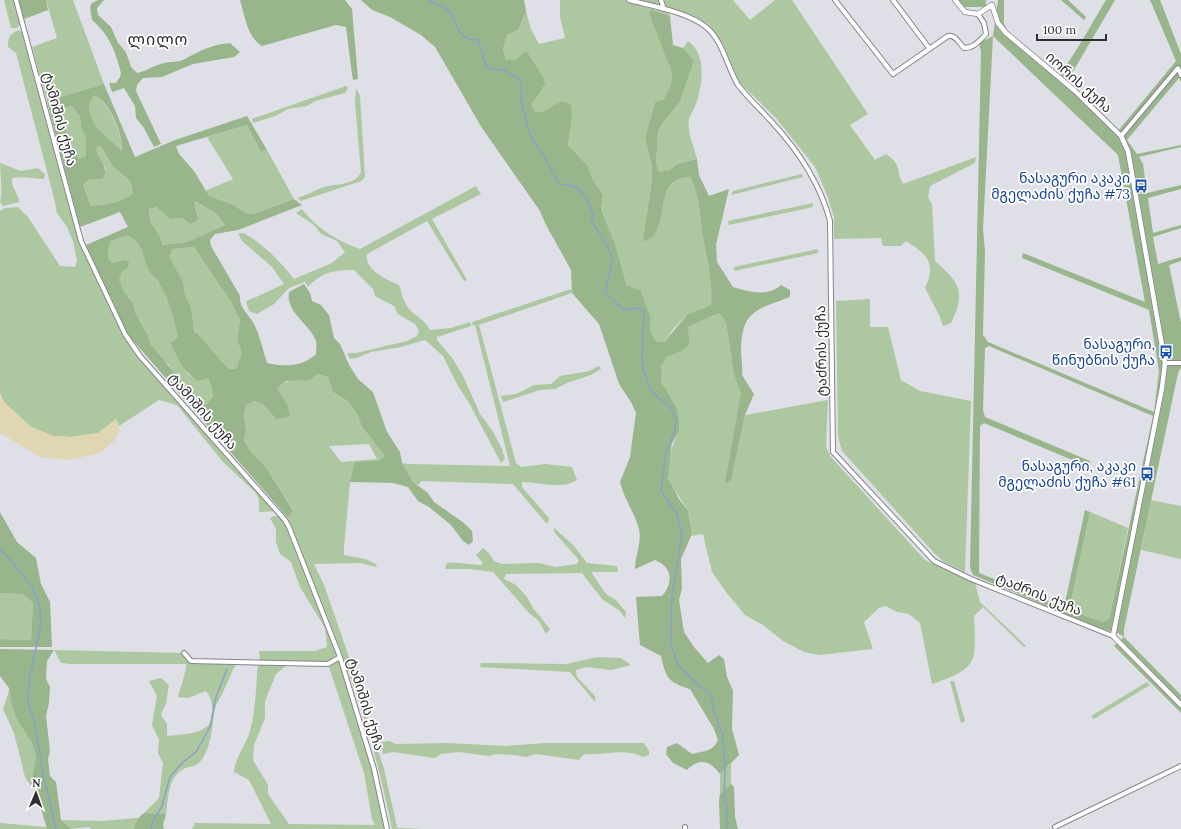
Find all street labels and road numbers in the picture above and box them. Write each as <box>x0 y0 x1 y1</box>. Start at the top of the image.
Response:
street label: იორის ქუჩა <box>1042 47 1116 117</box>
street label: ტამიშის ქუჩა <box>39 70 81 168</box>
street label: ტაძრის ქუჩა <box>811 305 831 397</box>
street label: ტამიშის ქუჩა <box>165 369 241 453</box>
street label: ტაძრის ქუჩა <box>993 569 1085 619</box>
street label: ტამიშის ქუჩა <box>343 655 389 753</box>

